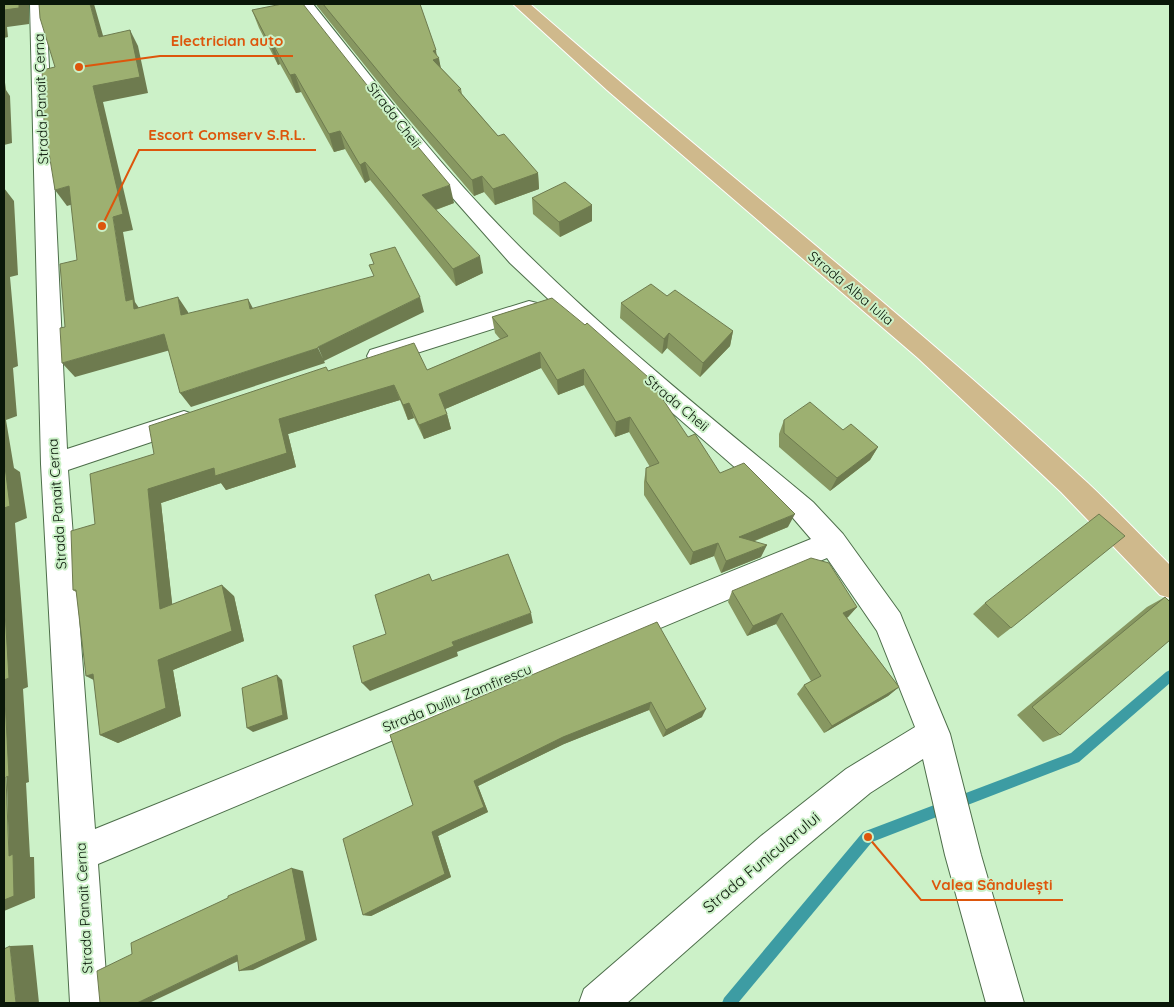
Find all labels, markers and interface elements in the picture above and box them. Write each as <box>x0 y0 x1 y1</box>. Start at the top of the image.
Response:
callout: Electrician auto <box>160 26 293 56</box>
text: Electrician auto <box>171 31 283 50</box>
street label: Strada Panait Cerna <box>30 33 52 165</box>
street label: Strada Cheii <box>363 79 425 151</box>
callout: Escort Comserv S.R.L. <box>139 120 316 150</box>
text: Escort Comserv S.R.L. <box>148 125 306 144</box>
street label: Strada Alba Iulia <box>804 247 898 329</box>
street label: Strada Cheii <box>641 371 713 435</box>
street label: Strada Panait Cerna <box>43 438 71 570</box>
street label: Strada Duiliu Zamfirescu <box>380 660 534 736</box>
street label: Strada Funicularului <box>698 807 824 917</box>
street label: Strada Panait Cerna <box>72 842 96 974</box>
callout: Valea Sândulești <box>921 870 1063 900</box>
text: Valea Sândulești <box>931 875 1053 895</box>

